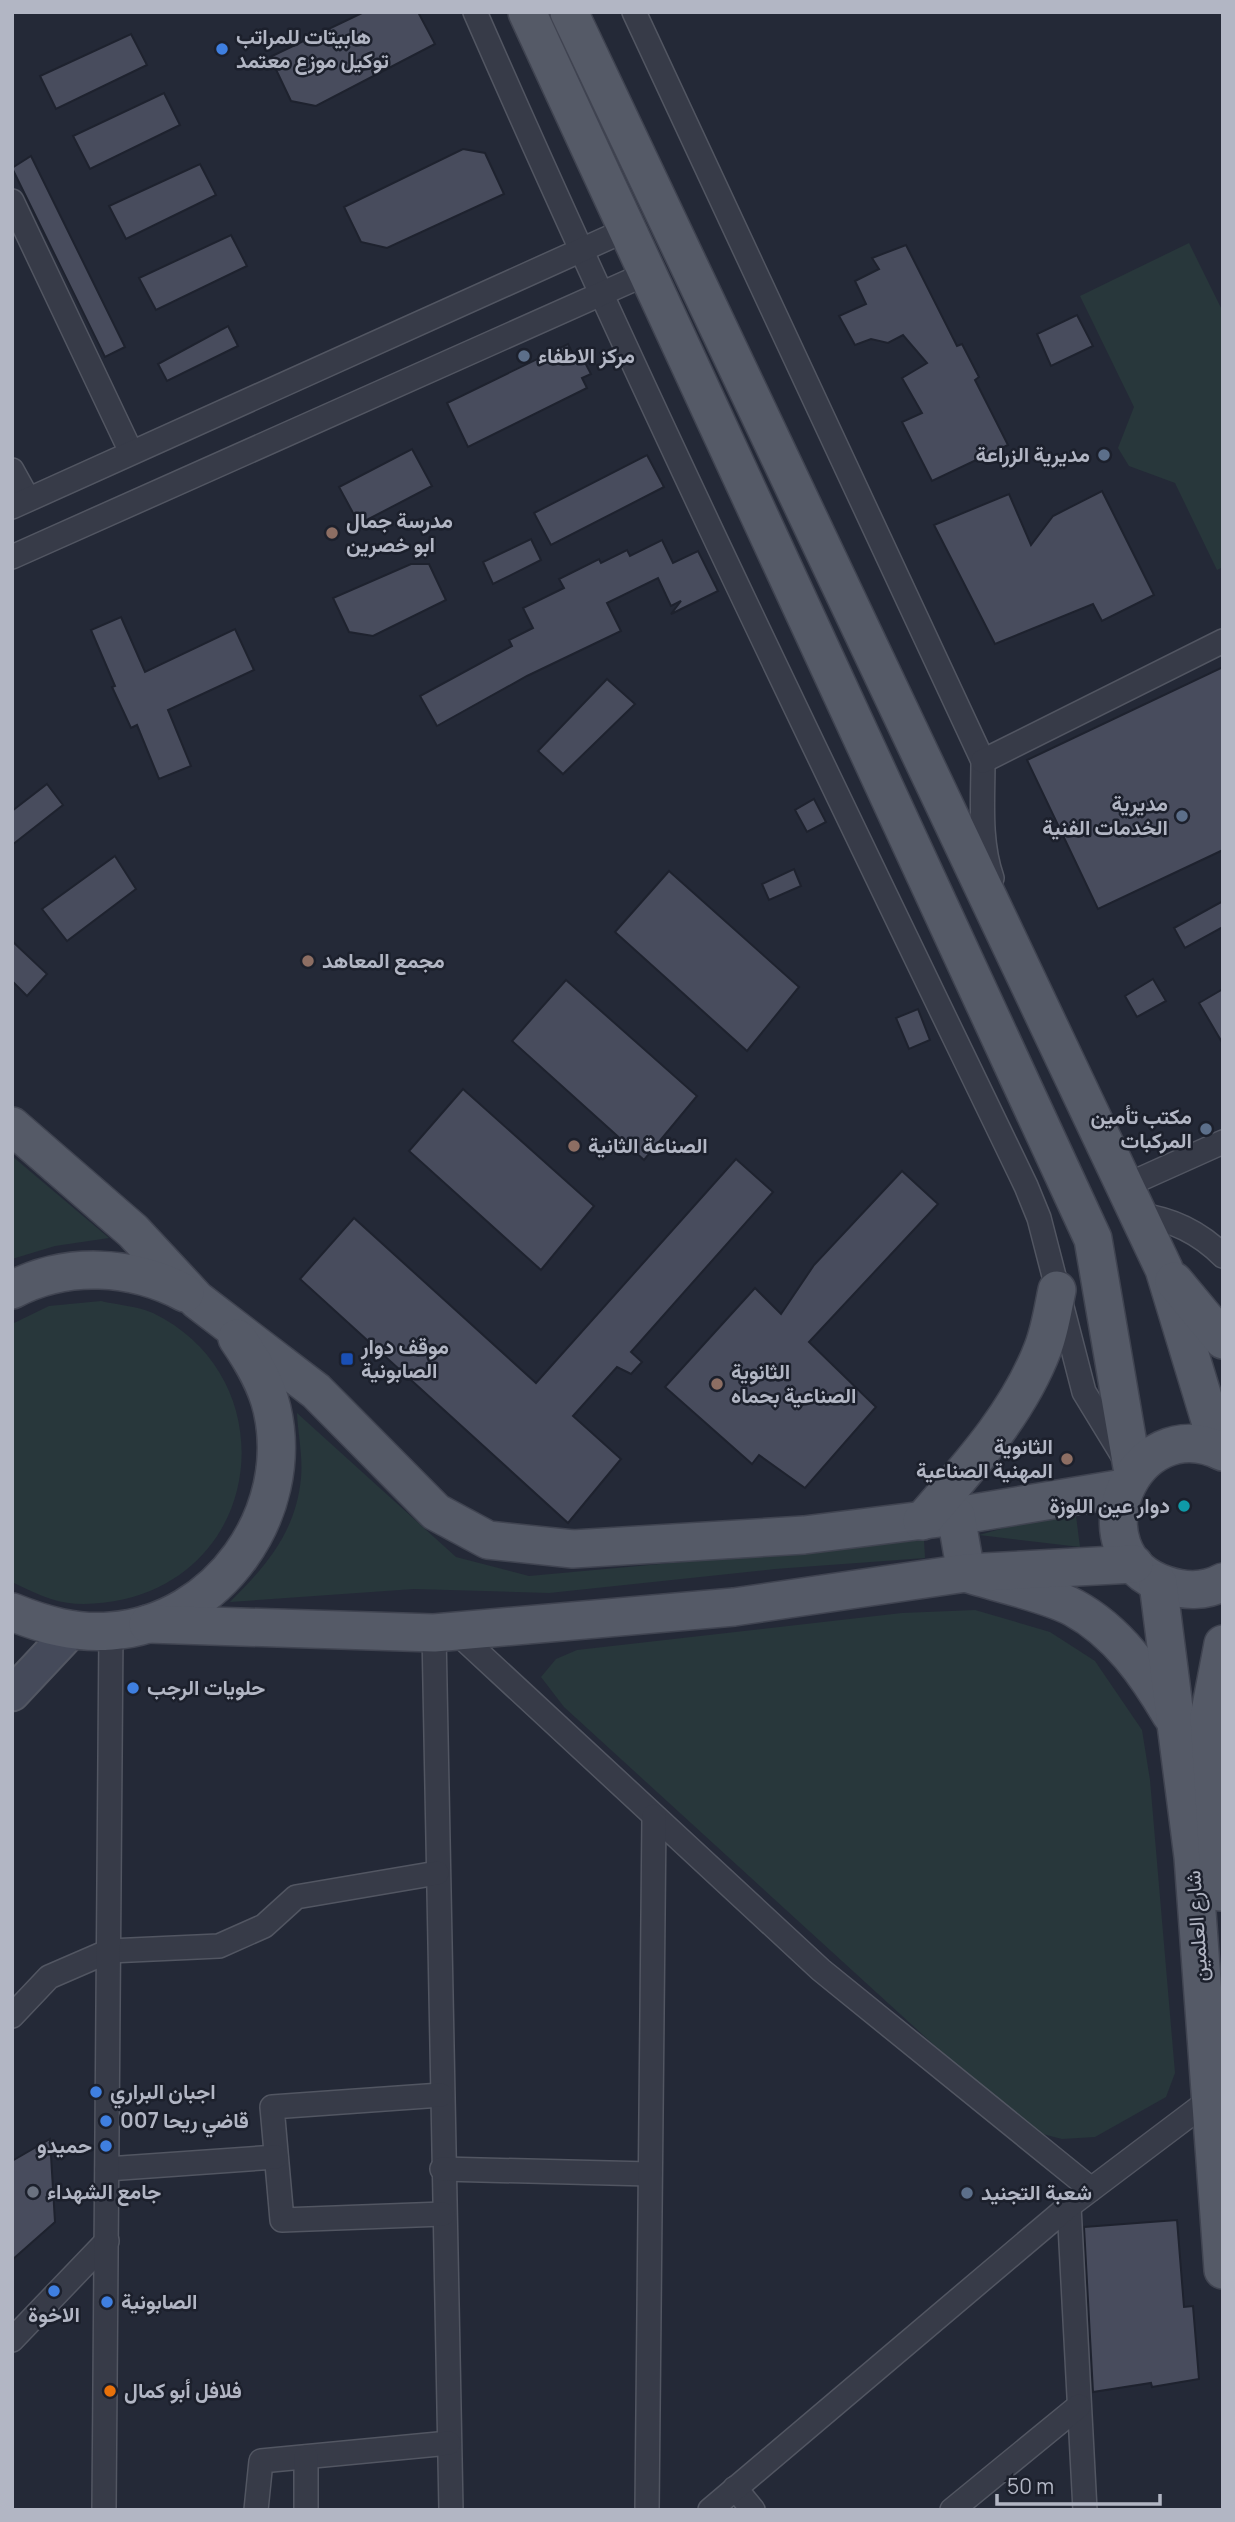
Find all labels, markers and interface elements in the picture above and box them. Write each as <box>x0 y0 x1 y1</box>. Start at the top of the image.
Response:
place label: هابيتات للمراتب توكيل موزع معتمد <box>236 22 389 75</box>
marker: هابيتات للمراتب توكيل موزع معتمد <box>214 41 230 57</box>
place label: مركز الاطفاء <box>538 341 635 369</box>
marker: مركز الاطفاء <box>516 348 532 364</box>
place label: مديرية الزراعة <box>976 440 1090 468</box>
marker: مديرية الزراعة <box>1096 447 1112 463</box>
place label: مدرسة جمال ابو خصرين <box>346 506 453 558</box>
marker: مدرسة جمال ابو خصرين <box>324 525 340 541</box>
place label: مديرية الخدمات الفنية <box>1042 789 1168 841</box>
marker: مديرية الخدمات الفنية <box>1174 808 1190 824</box>
place label: مجمع المعاهد <box>322 946 445 975</box>
marker: مجمع المعاهد <box>300 953 316 969</box>
place label: مكتب تأمين المركبات <box>1090 1102 1192 1154</box>
marker: مكتب تأمين المركبات <box>1198 1121 1214 1137</box>
place label: الصناعة الثانية <box>588 1131 708 1159</box>
marker: الصناعة الثانية <box>566 1138 582 1154</box>
place label: موقف دوار الصابونية <box>360 1332 449 1384</box>
marker: موقف دوار الصابونية <box>339 1351 355 1367</box>
place label: الثانوية الصناعية بحماه <box>731 1357 857 1409</box>
marker: الثانوية الصناعية بحماه <box>709 1376 725 1392</box>
place label: الثانوية المهنية الصناعية <box>916 1432 1053 1484</box>
marker: الثانوية المهنية الصناعية <box>1059 1451 1075 1467</box>
place label: دوار عين اللوزة <box>1049 1491 1170 1519</box>
marker: دوار عين اللوزة <box>1176 1498 1192 1514</box>
place label: حلويات الرجب <box>147 1673 265 1701</box>
marker: حلويات الرجب <box>125 1680 141 1696</box>
street label: شارع العلمين <box>1178 1869 1215 1983</box>
place label: اجبان البراري <box>110 2077 216 2109</box>
marker: اجبان البراري <box>88 2084 104 2100</box>
place label: قاضي ريحا 007 <box>120 2106 249 2138</box>
marker: قاضي ريحا 007 <box>98 2113 114 2129</box>
place label: حميدو <box>37 2131 92 2159</box>
marker: حميدو <box>98 2138 114 2154</box>
place label: جامع الشهداء <box>47 2177 161 2206</box>
place label: شعبة التجنيد <box>981 2178 1092 2206</box>
marker: جامع الشهداء <box>25 2184 41 2200</box>
marker: شعبة التجنيد <box>959 2185 975 2201</box>
marker: الاخوة <box>46 2283 62 2299</box>
place label: الصابونية <box>121 2287 197 2315</box>
marker: الصابونية <box>99 2294 115 2310</box>
place label: الاخوة <box>28 2300 80 2328</box>
place label: فلافل أبو كمال <box>124 2376 242 2404</box>
marker: فلافل أبو كمال <box>102 2383 118 2399</box>
scale bar <box>997 2462 1160 2506</box>
text: 50 m <box>1007 2472 1054 2500</box>

